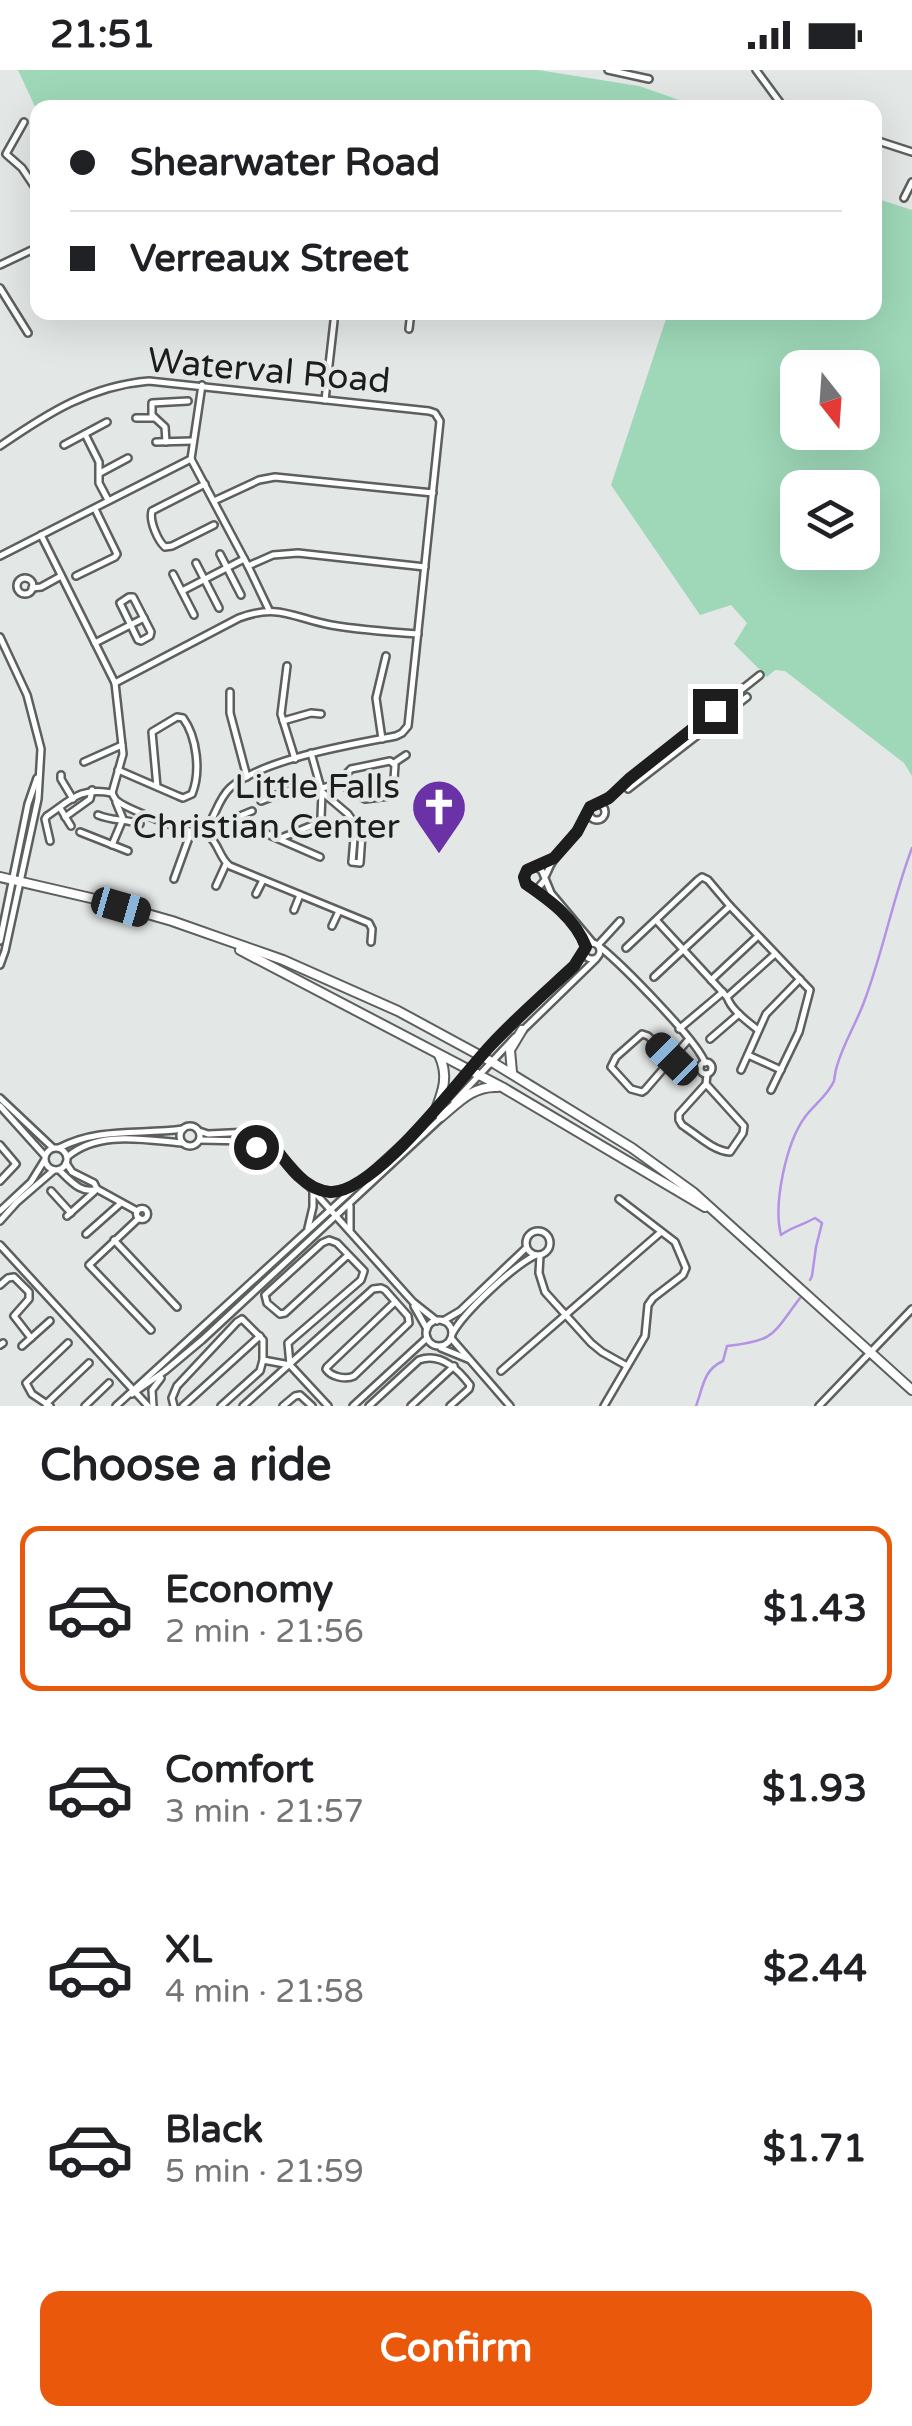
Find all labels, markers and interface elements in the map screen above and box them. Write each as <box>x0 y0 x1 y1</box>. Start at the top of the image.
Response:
text: 21:51 <box>50 12 155 58</box>
text: Shearwater Road <box>130 140 440 186</box>
text: Verreaux Street <box>130 236 409 282</box>
street label: Waterval Road <box>146 339 392 403</box>
north arrow <box>780 350 880 450</box>
map controls <box>780 350 880 570</box>
button: layers <box>780 470 880 570</box>
route end <box>693 689 738 734</box>
place label: Little Falls Christian Center <box>133 766 401 848</box>
church icon: Little Falls Christian Center <box>409 777 469 856</box>
car <box>88 884 154 930</box>
car <box>640 1027 704 1091</box>
route start <box>234 1125 279 1170</box>
text: Choose a ride <box>40 1439 331 1493</box>
icon: car <box>45 1564 135 1654</box>
text: Economy <box>165 1567 333 1613</box>
text: $1.43 <box>763 1586 867 1632</box>
text: 2 min · 21:56 <box>165 1613 364 1651</box>
icon: car <box>45 1744 135 1834</box>
text: Comfort <box>165 1747 314 1793</box>
text: $1.93 <box>762 1766 867 1812</box>
text: 3 min · 21:57 <box>165 1793 364 1831</box>
icon: car <box>45 1924 135 2014</box>
text: XL <box>165 1927 212 1973</box>
text: $2.44 <box>763 1946 867 1992</box>
text: 4 min · 21:58 <box>165 1973 364 2011</box>
icon: car <box>45 2104 135 2194</box>
text: Black <box>165 2107 263 2153</box>
text: $1.71 <box>762 2126 867 2172</box>
text: 5 min · 21:59 <box>165 2153 364 2191</box>
button: Confirm <box>40 2291 872 2406</box>

